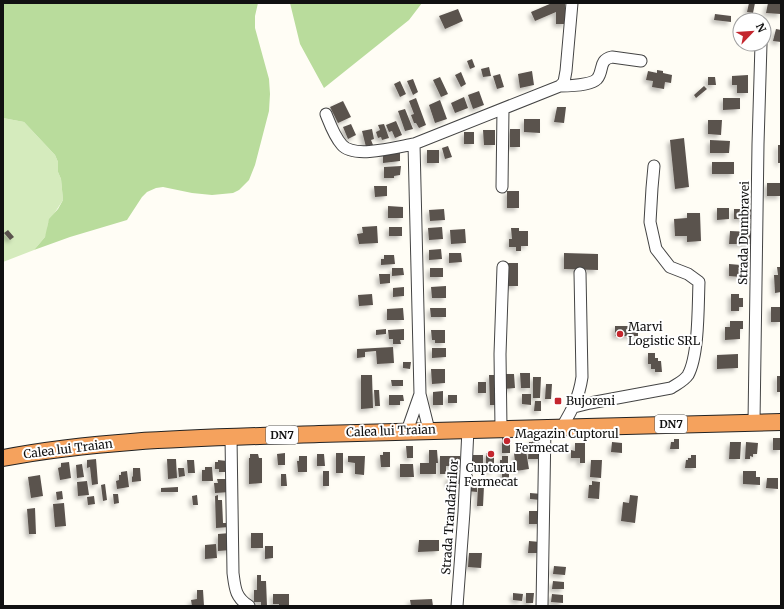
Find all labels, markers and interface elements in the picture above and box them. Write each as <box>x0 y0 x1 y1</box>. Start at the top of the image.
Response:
north arrow <box>732 12 772 52</box>
text: N <box>753 21 769 35</box>
street label: Strada Dumbravei <box>735 181 752 285</box>
place label: Marvi Logistic SRL <box>628 319 701 348</box>
marker: Marvi Logistic SRL <box>615 329 625 339</box>
place label: Bujoreni <box>566 393 615 408</box>
marker: Bujoreni <box>553 396 563 406</box>
road number: DN7 <box>655 415 687 433</box>
street label: Calea lui Traian <box>346 421 436 440</box>
road number: DN7 <box>266 426 298 444</box>
place label: Magazin Cuptorul Fermecat <box>515 426 619 455</box>
street label: Calea lui Traian <box>22 436 113 461</box>
marker: Magazin Cuptorul Fermecat <box>502 436 512 446</box>
marker: Cuptorul Fermecat <box>486 449 496 459</box>
street label: Strada Trandafirilor <box>438 458 461 575</box>
place label: Cuptorul Fermecat <box>464 460 518 489</box>

